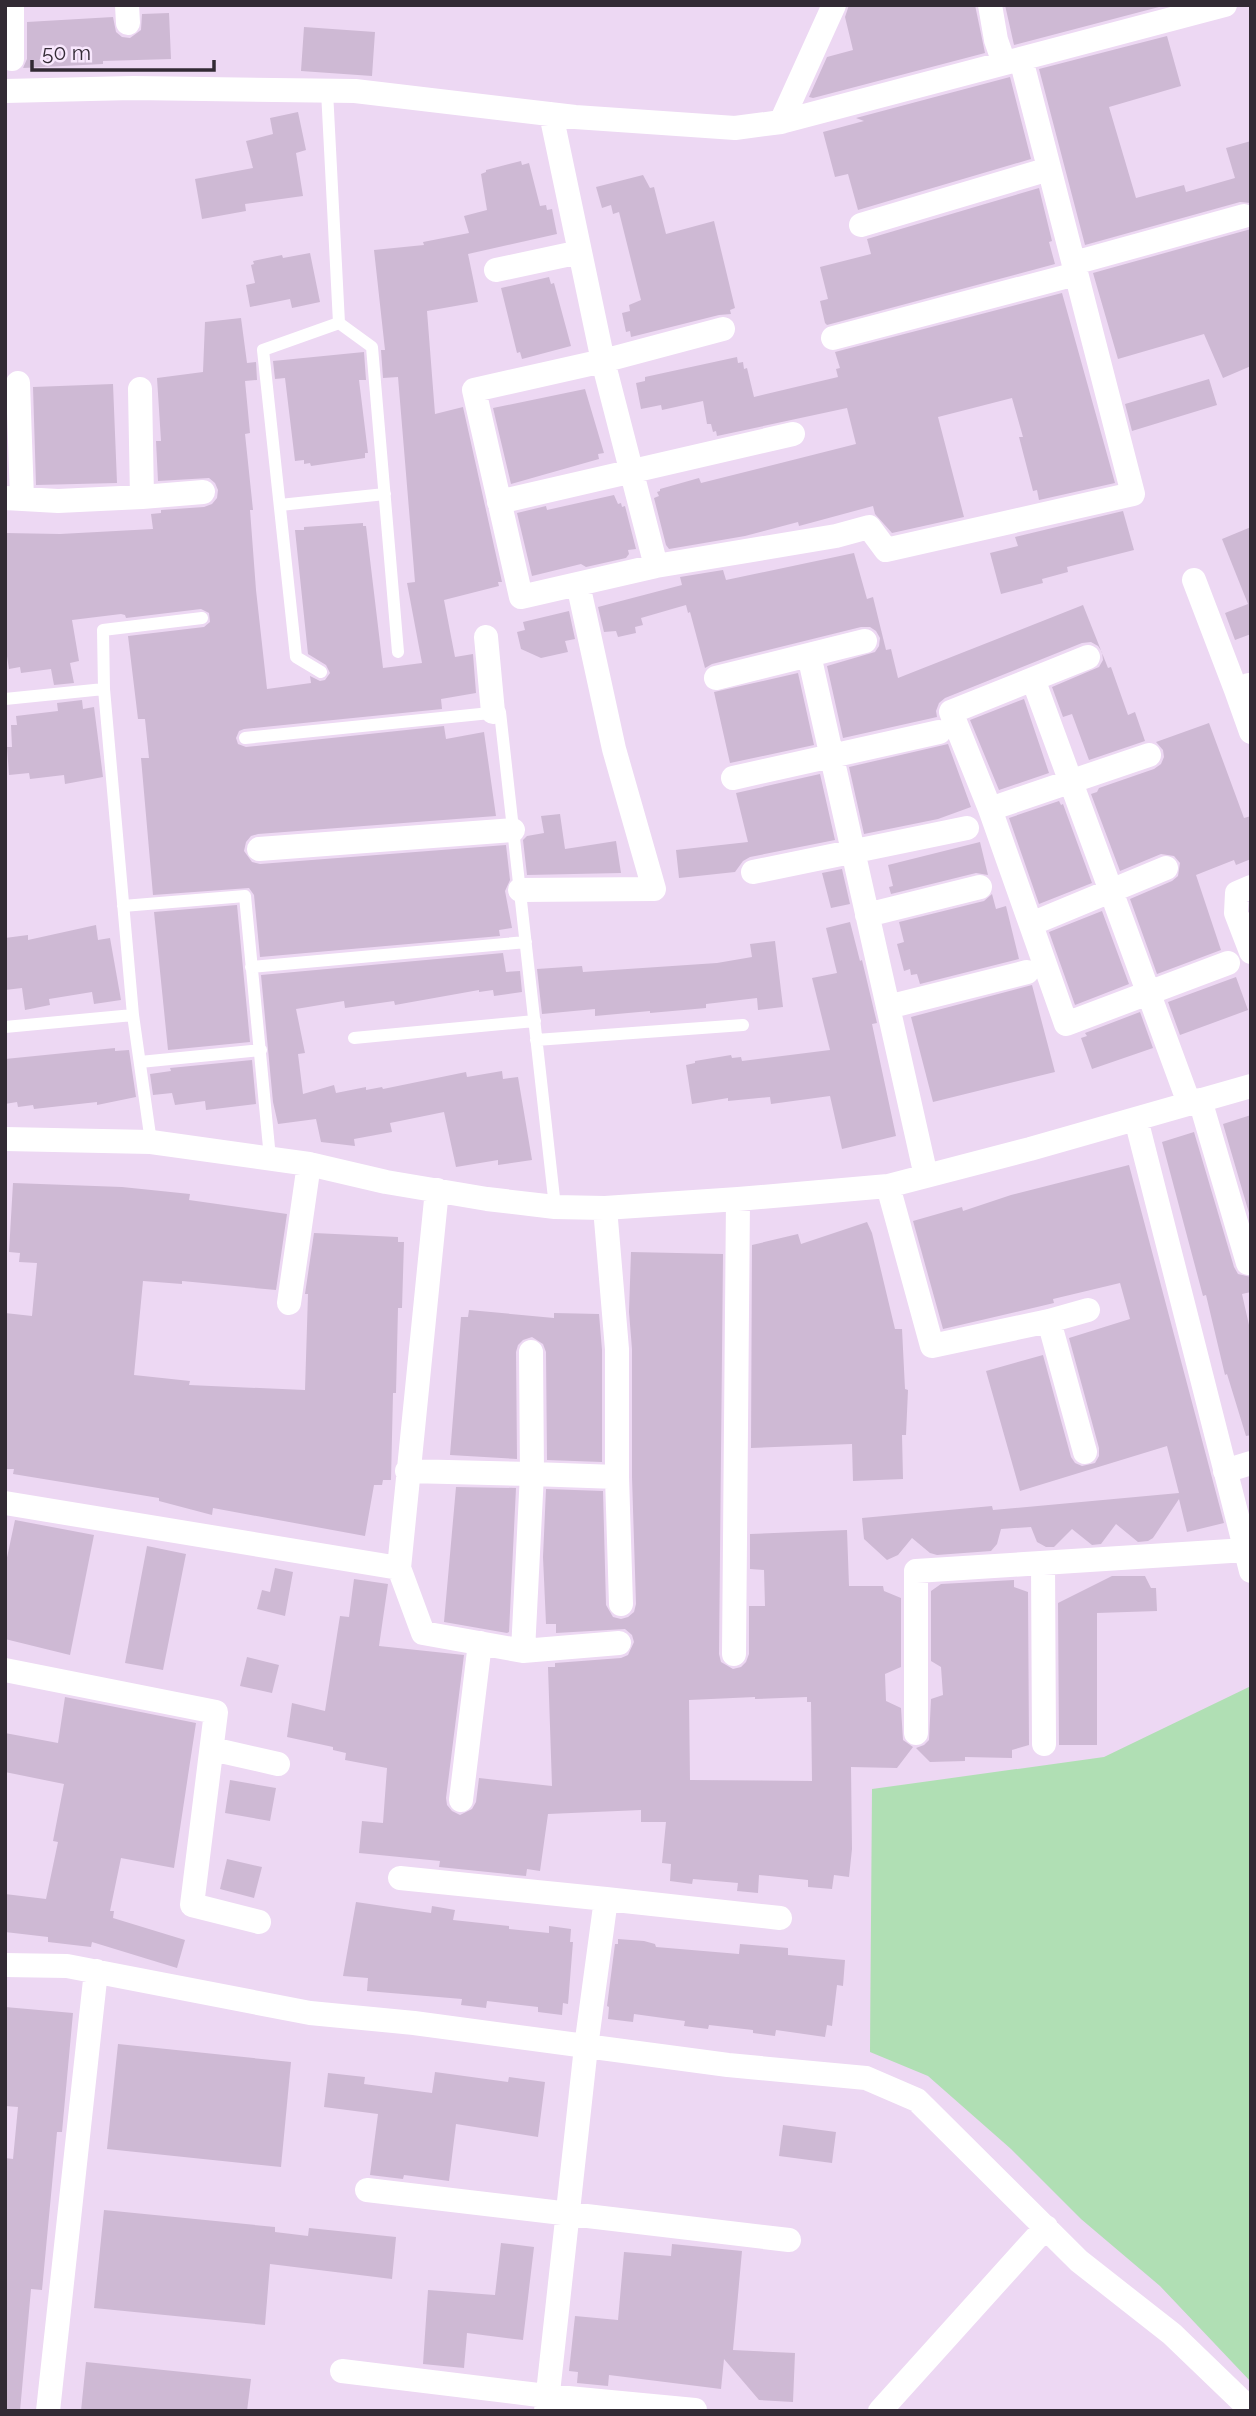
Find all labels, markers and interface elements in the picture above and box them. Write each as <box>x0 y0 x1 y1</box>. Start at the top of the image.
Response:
scale bar <box>32 28 214 72</box>
text: 50 m <box>42 40 91 65</box>

